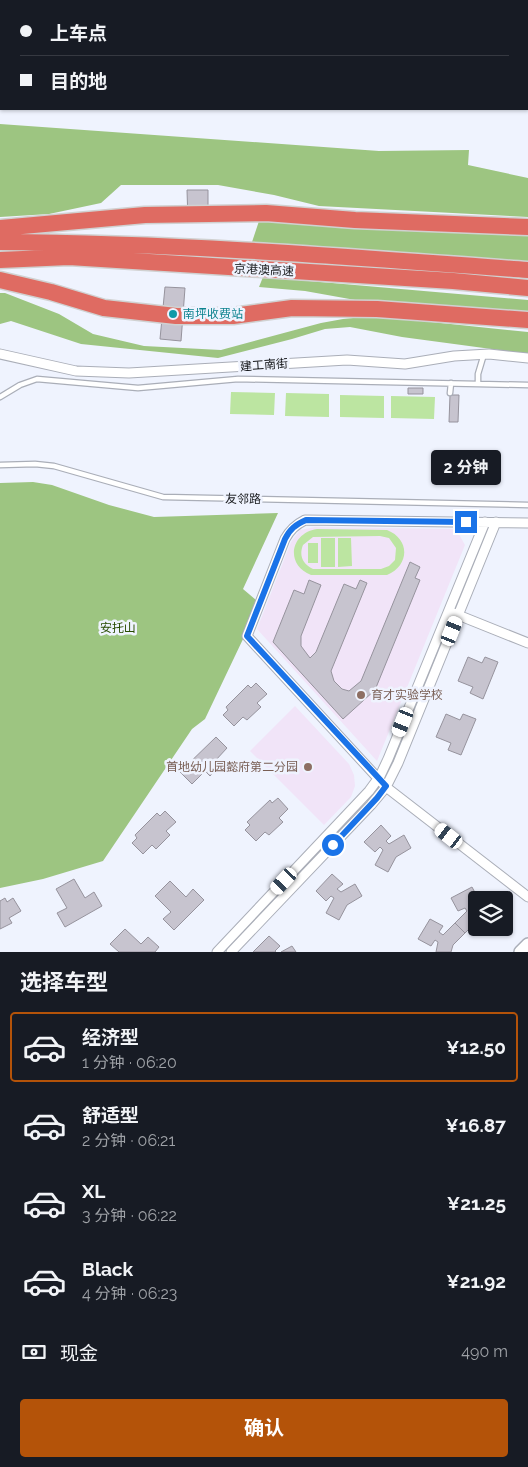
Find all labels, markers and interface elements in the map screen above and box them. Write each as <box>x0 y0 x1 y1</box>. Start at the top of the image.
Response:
text: 上车点 <box>50 22 107 44</box>
text: 目的地 <box>50 70 107 92</box>
street label: 京港澳高速 <box>234 261 294 279</box>
place label: 南坪收费站 <box>183 307 243 321</box>
marker: 南坪收费站 <box>167 308 179 320</box>
street label: 建工南街 <box>240 356 288 374</box>
callout: 2 分钟 <box>431 450 501 484</box>
text: 2 分钟 <box>444 458 488 477</box>
street label: 友邻路 <box>225 492 261 506</box>
route end <box>455 511 477 533</box>
car <box>439 614 464 648</box>
park label: 安托山 <box>100 621 136 635</box>
place label: 育才实验学校 <box>371 688 443 702</box>
marker: 育才实验学校 <box>355 689 367 701</box>
car <box>390 705 415 739</box>
place label: 首地幼儿园懿府第二分园 <box>166 760 298 774</box>
marker: 首地幼儿园懿府第二分园 <box>302 761 314 773</box>
car <box>432 821 465 851</box>
route start <box>322 834 344 856</box>
car <box>268 865 299 897</box>
map controls <box>468 891 513 936</box>
button: layers <box>468 891 513 936</box>
text: 选择车型 <box>20 969 108 995</box>
icon: car <box>22 1025 67 1070</box>
text: 经济型 <box>82 1026 139 1048</box>
text: ¥12.50 <box>446 1036 506 1058</box>
text: 1 分钟 · 06:20 <box>82 1053 177 1072</box>
icon: car <box>22 1103 67 1148</box>
text: 舒适型 <box>82 1104 139 1126</box>
text: ¥16.87 <box>445 1114 506 1136</box>
text: 2 分钟 · 06:21 <box>82 1131 175 1150</box>
text: XL <box>82 1180 105 1202</box>
icon: car <box>22 1181 67 1226</box>
text: ¥21.25 <box>447 1192 506 1214</box>
text: 3 分钟 · 06:22 <box>82 1206 177 1225</box>
text: Black <box>82 1258 133 1280</box>
icon: car <box>22 1259 67 1304</box>
text: ¥21.92 <box>446 1270 506 1292</box>
text: 4 分钟 · 06:23 <box>82 1284 177 1303</box>
icon: cash <box>20 1338 48 1366</box>
text: 现金 <box>60 1342 98 1364</box>
text: 490 m <box>461 1342 508 1361</box>
button: 确认 <box>20 1399 508 1457</box>

